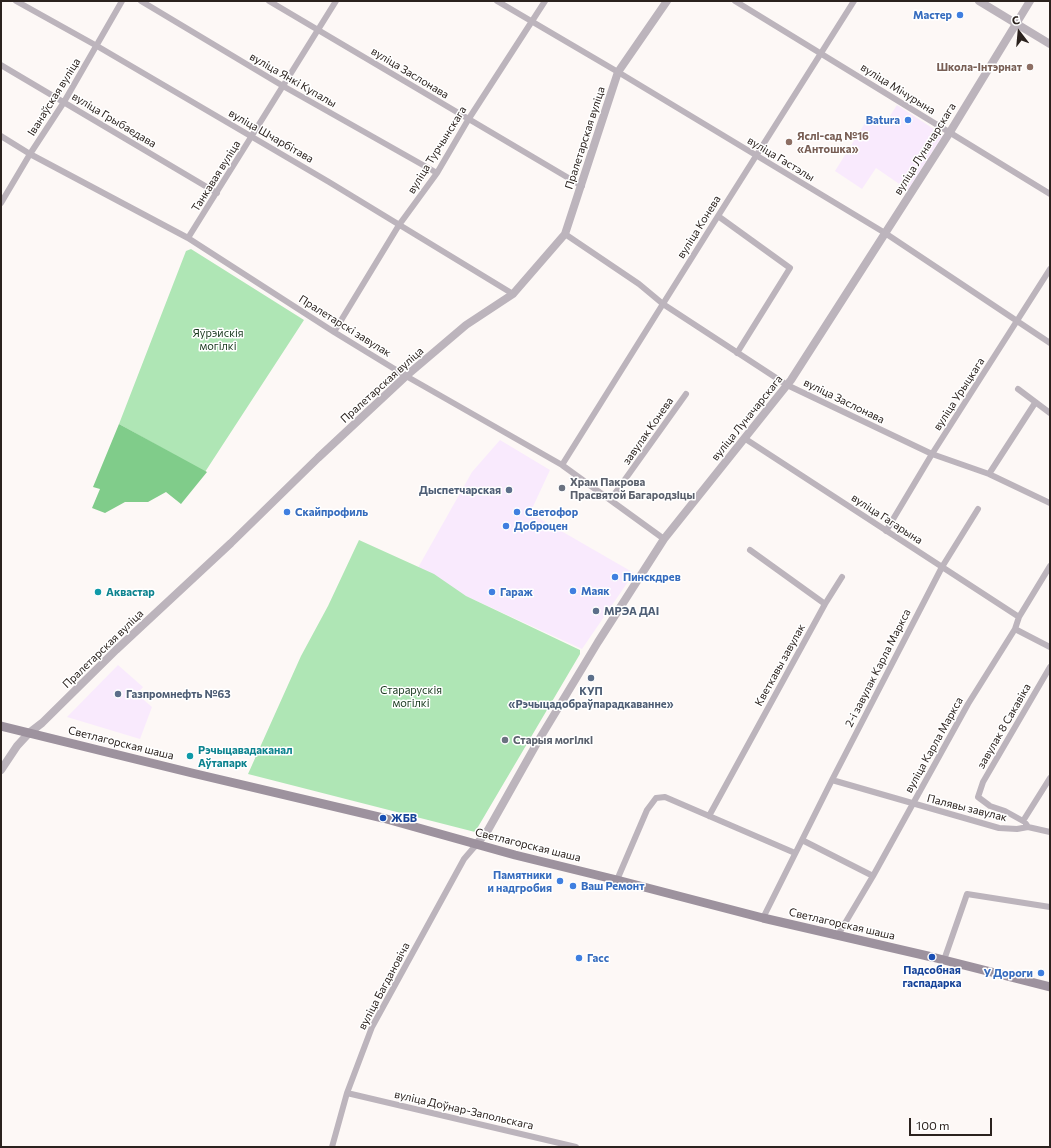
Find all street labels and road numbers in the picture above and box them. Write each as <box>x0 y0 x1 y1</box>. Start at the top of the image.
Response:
street label: вуліца Заслонава <box>369 45 451 101</box>
street label: вуліца Янкі Купалы <box>247 50 339 110</box>
street label: Іванаўская вуліца <box>25 56 83 138</box>
street label: вуліца Мічурына <box>858 61 938 117</box>
street label: Пралетарская вуліца <box>562 85 608 191</box>
street label: вуліца Грыбаедава <box>69 90 159 150</box>
street label: вуліца Луначарскага <box>891 101 959 197</box>
street label: вуліца Турчынскага <box>405 104 469 196</box>
street label: вуліца Шчарбітава <box>226 106 316 166</box>
street label: вуліца Гастэлы <box>745 134 817 184</box>
street label: Танкавая вуліца <box>189 138 243 214</box>
street label: вуліца Конева <box>674 193 724 261</box>
street label: Пралетарскі завулак <box>296 292 394 360</box>
street label: Пралетарская вуліца <box>338 344 426 426</box>
street label: вуліца Урыцкага <box>931 355 987 433</box>
street label: вуліца Луначарскага <box>709 373 785 463</box>
street label: вуліца Заслонава <box>801 376 887 426</box>
street label: завулак Конева <box>620 395 676 467</box>
street label: вуліца Гагарына <box>849 491 925 547</box>
street label: Пралетарская вуліца <box>60 607 146 691</box>
street label: 2-і завулак Карла Маркса <box>842 607 914 729</box>
street label: Кветкавы завулак <box>752 622 808 708</box>
street label: завулак 8 Сакавіка <box>974 681 1034 771</box>
street label: вуліца Карла Маркса <box>902 695 966 795</box>
street label: Светлагорская шаша <box>67 723 175 763</box>
street label: Палявы завулак <box>926 792 1008 824</box>
street label: Светлагорская шаша <box>474 825 582 865</box>
street label: Светлагорская шаша <box>788 905 896 943</box>
street label: вуліца Багдановіча <box>355 940 413 1032</box>
street label: вуліца Доўнар-Запольскага <box>393 1088 535 1132</box>

